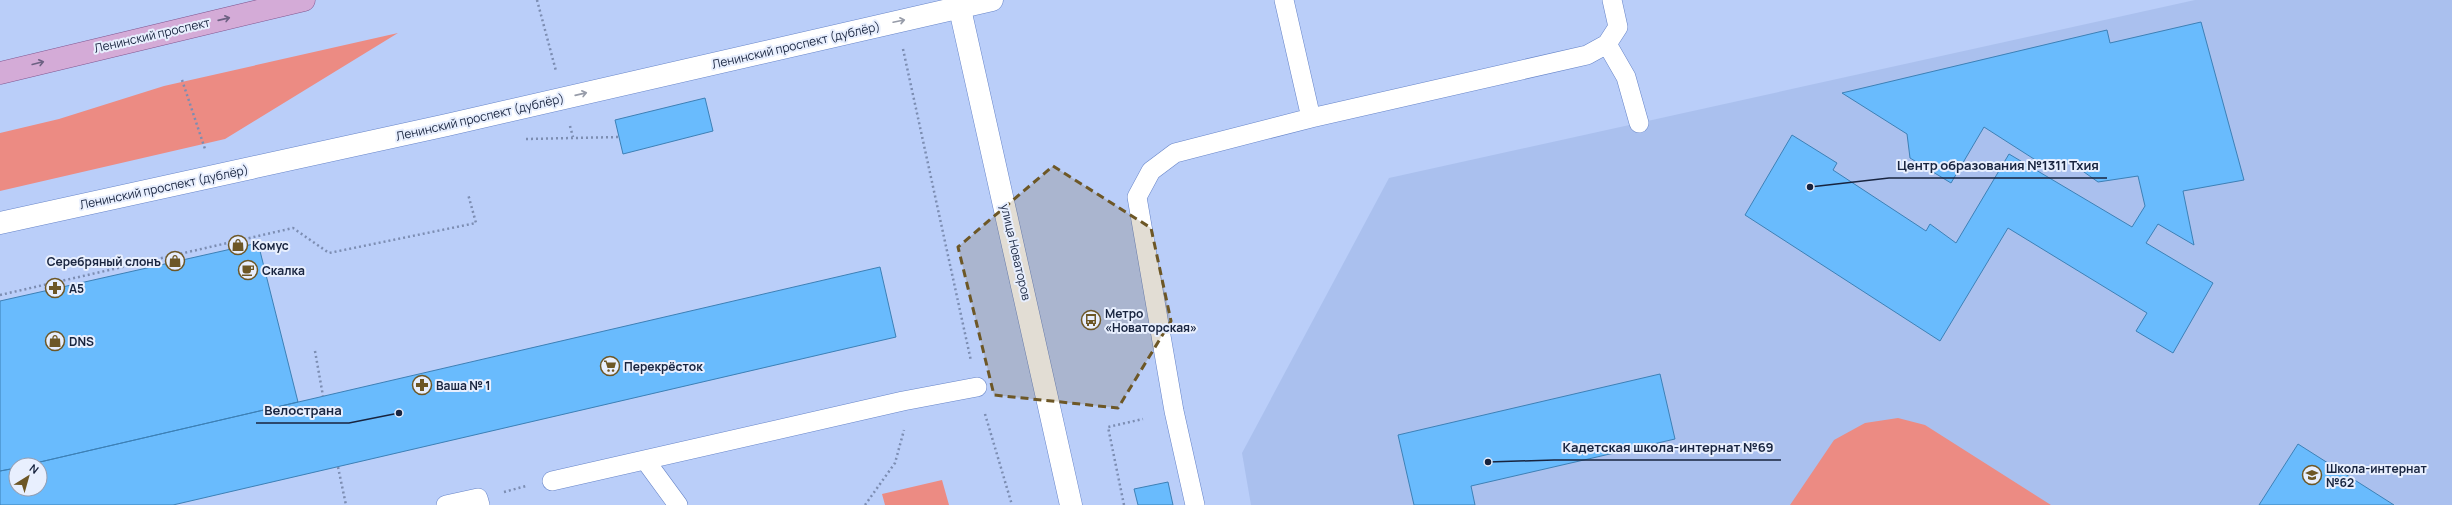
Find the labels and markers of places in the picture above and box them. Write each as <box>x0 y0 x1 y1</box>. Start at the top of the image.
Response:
callout: Центр образования №1311 Тхия <box>1889 153 2107 178</box>
shop icon: Комус <box>227 234 249 256</box>
place label: Комус <box>252 237 289 254</box>
shop icon: Серебряный слонъ <box>164 250 186 272</box>
place label: Серебряный слонъ <box>47 253 161 270</box>
cafe icon: Скалка <box>237 259 259 281</box>
place label: Скалка <box>262 262 305 279</box>
pharmacy icon: А5 <box>44 277 66 299</box>
place label: А5 <box>69 280 84 297</box>
place label: Метро «Новаторская» <box>1105 305 1197 336</box>
bus stop icon: Метро «Новаторская» <box>1080 309 1102 331</box>
shop icon: DNS <box>44 330 66 352</box>
place label: DNS <box>69 333 94 350</box>
supermarket icon: Перекрёсток <box>599 355 621 377</box>
place label: Перекрёсток <box>624 358 703 375</box>
pharmacy icon: Ваша № 1 <box>411 374 433 396</box>
place label: Ваша № 1 <box>436 377 491 394</box>
callout: Велострана <box>256 398 349 423</box>
callout: Кадетская школа-интернат №69 <box>1554 435 1781 460</box>
place label: Школа-интернат №62 <box>2326 460 2427 491</box>
school or university icon: Школа-интернат №62 <box>2301 464 2323 486</box>

